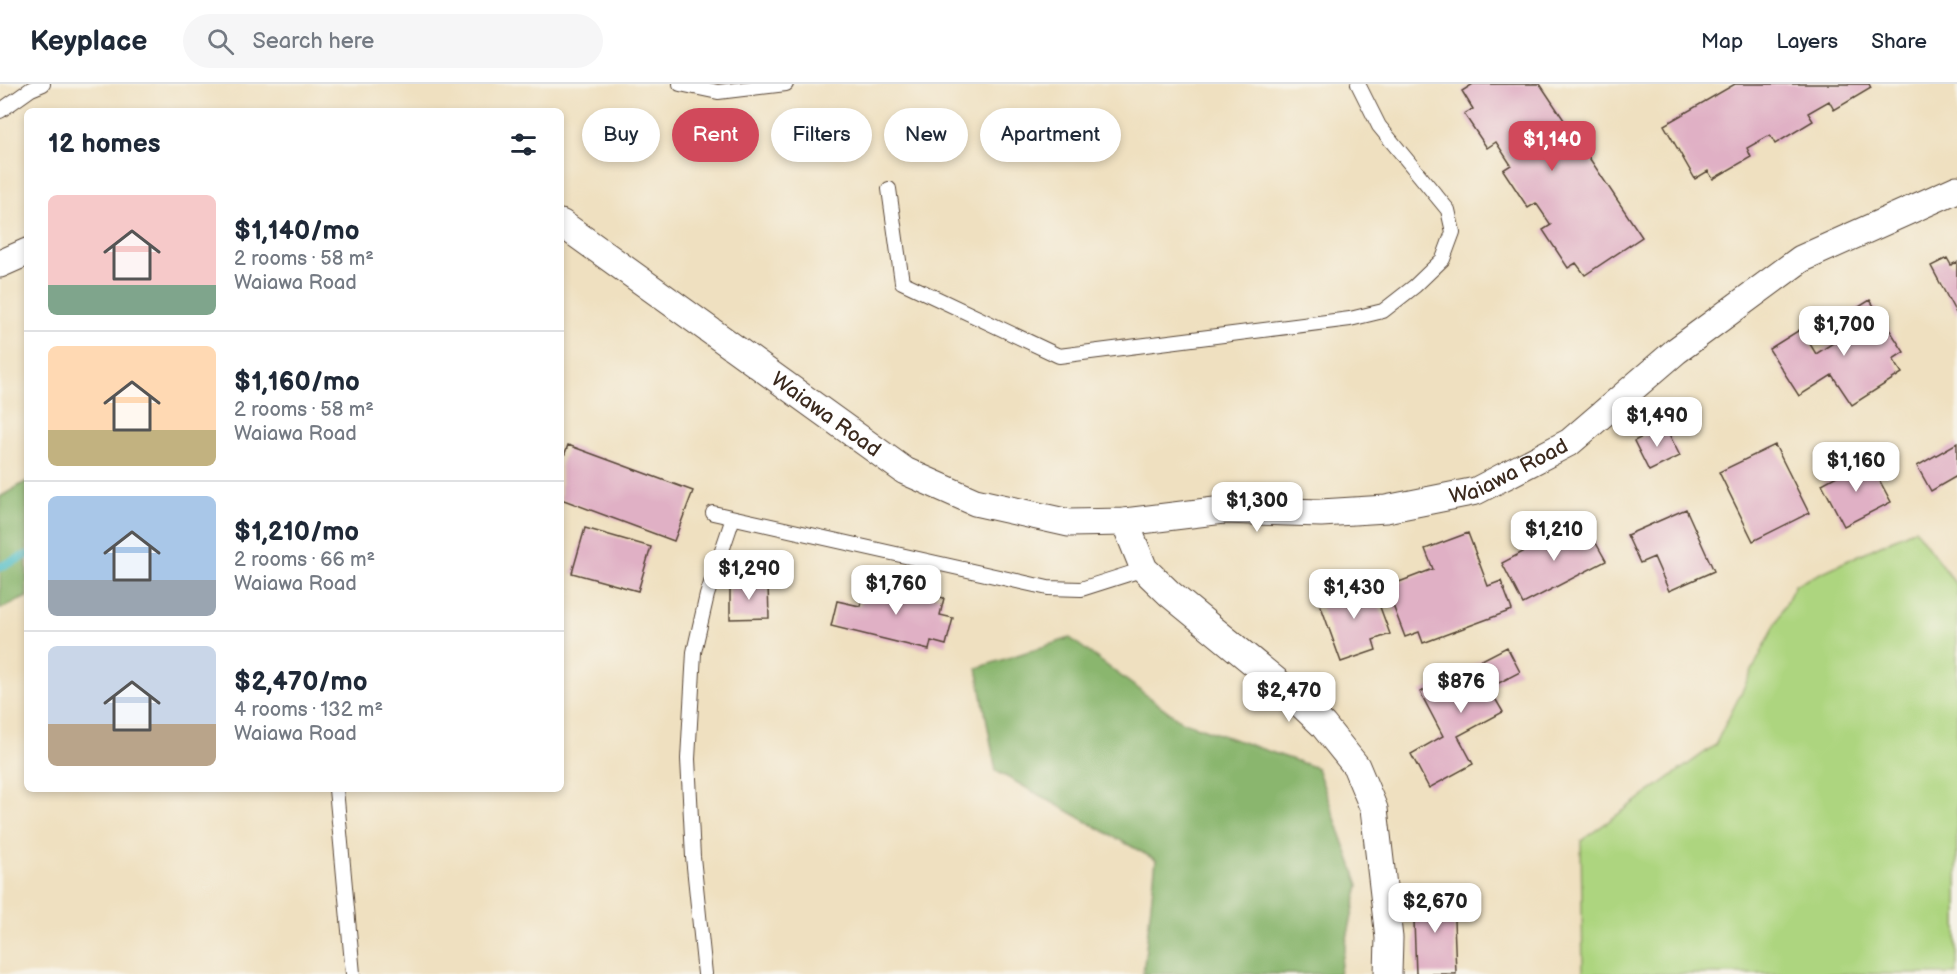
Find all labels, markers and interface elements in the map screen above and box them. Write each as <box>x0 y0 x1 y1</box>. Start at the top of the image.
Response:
search box <box>183 14 603 68</box>
text: Keyplace <box>30 25 147 58</box>
icon: search <box>204 25 237 58</box>
text: Search here <box>252 28 374 55</box>
text: Map <box>1701 29 1743 54</box>
text: Layers <box>1776 29 1838 54</box>
text: Share <box>1871 29 1927 54</box>
chip: Buy <box>582 108 660 162</box>
chip: Rent <box>672 108 759 162</box>
chip: Filters <box>771 108 872 162</box>
chip: New <box>884 108 968 162</box>
chip: Apartment <box>980 108 1121 162</box>
pin: $1,140 <box>1503 121 1601 172</box>
icon: filters <box>507 128 540 161</box>
text: $1,140 <box>1523 128 1581 152</box>
text: 12 homes <box>48 129 160 160</box>
text: $1,140/mo <box>234 216 359 247</box>
icon: home <box>96 219 168 291</box>
text: 2 rooms · 58 m² <box>234 247 374 271</box>
text: Waiawa Road <box>234 271 357 295</box>
pin: $1,700 <box>1795 306 1893 357</box>
text: $1,700 <box>1813 313 1875 337</box>
text: $1,160/mo <box>234 367 360 398</box>
street label: Waiawa Road <box>766 367 886 462</box>
icon: home <box>96 370 168 442</box>
pin: $1,490 <box>1608 397 1706 448</box>
text: 2 rooms · 58 m² <box>234 398 374 422</box>
text: $1,490 <box>1626 404 1688 428</box>
text: Waiawa Road <box>234 422 357 446</box>
street label: Waiawa Road <box>1447 433 1572 509</box>
pin: $1,160 <box>1807 442 1905 493</box>
text: $1,160 <box>1826 449 1886 473</box>
pin: $1,300 <box>1208 482 1306 533</box>
text: $1,300 <box>1226 489 1288 513</box>
pin: $1,210 <box>1505 511 1603 562</box>
text: $1,210/mo <box>234 517 359 548</box>
text: $1,210 <box>1525 518 1583 542</box>
icon: home <box>96 520 168 592</box>
text: 2 rooms · 66 m² <box>234 548 375 572</box>
pin: $1,290 <box>700 550 798 601</box>
text: $1,290 <box>718 557 780 581</box>
pin: $1,760 <box>847 565 945 616</box>
pin: $1,430 <box>1305 569 1403 620</box>
text: Waiawa Road <box>234 572 357 596</box>
text: $1,760 <box>865 572 927 596</box>
text: $1,430 <box>1323 576 1385 600</box>
pin: $876 <box>1425 663 1497 714</box>
text: $2,470/mo <box>234 667 368 698</box>
icon: home <box>96 670 168 742</box>
text: $876 <box>1437 670 1485 694</box>
pin: $2,470 <box>1240 672 1338 723</box>
text: $2,470 <box>1257 679 1321 703</box>
text: 4 rooms · 132 m² <box>234 698 383 722</box>
text: Waiawa Road <box>234 722 357 746</box>
pin: $2,670 <box>1386 883 1484 934</box>
text: $2,670 <box>1402 890 1468 914</box>

